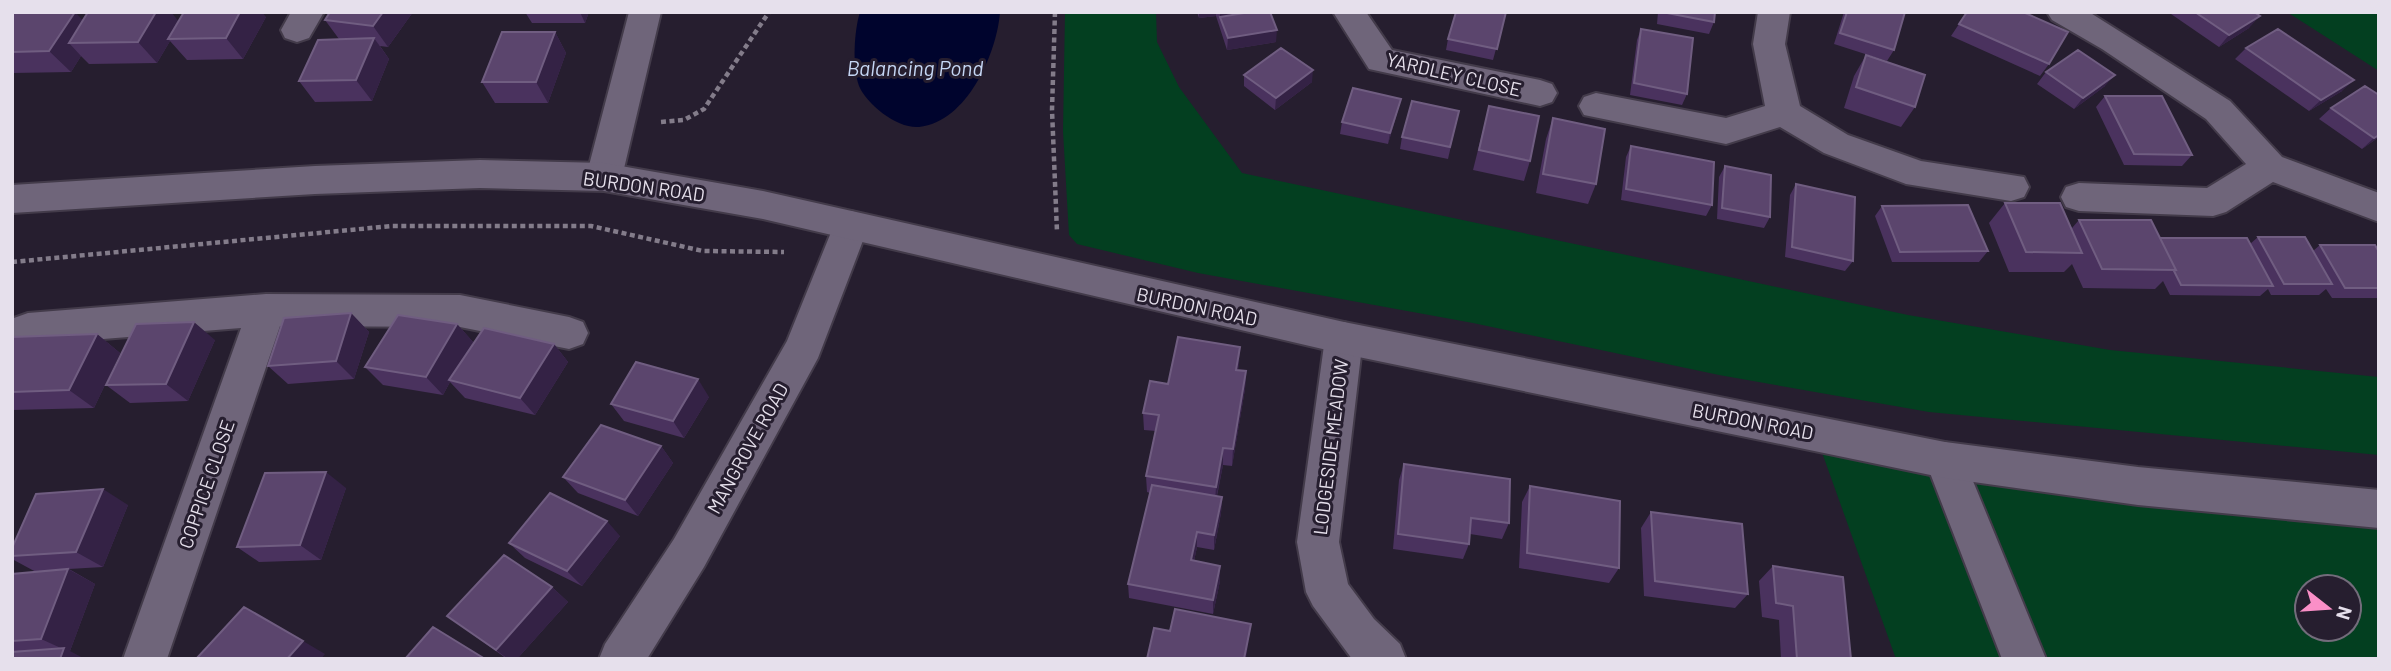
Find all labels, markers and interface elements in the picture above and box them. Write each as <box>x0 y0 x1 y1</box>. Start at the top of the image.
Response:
street label: YARDLEY CLOSE <box>1384 47 1524 101</box>
water label: Balancing Pond <box>847 55 983 80</box>
street label: BURDON ROAD <box>582 166 706 206</box>
street label: BURDON ROAD <box>1135 282 1259 330</box>
street label: LODGESIDE MEADOW <box>1308 357 1352 536</box>
street label: MANGROVE ROAD <box>702 379 792 517</box>
street label: BURDON ROAD <box>1691 398 1815 444</box>
street label: COPPICE CLOSE <box>173 417 239 551</box>
north arrow <box>2293 573 2363 643</box>
text: N <box>2332 604 2358 623</box>

